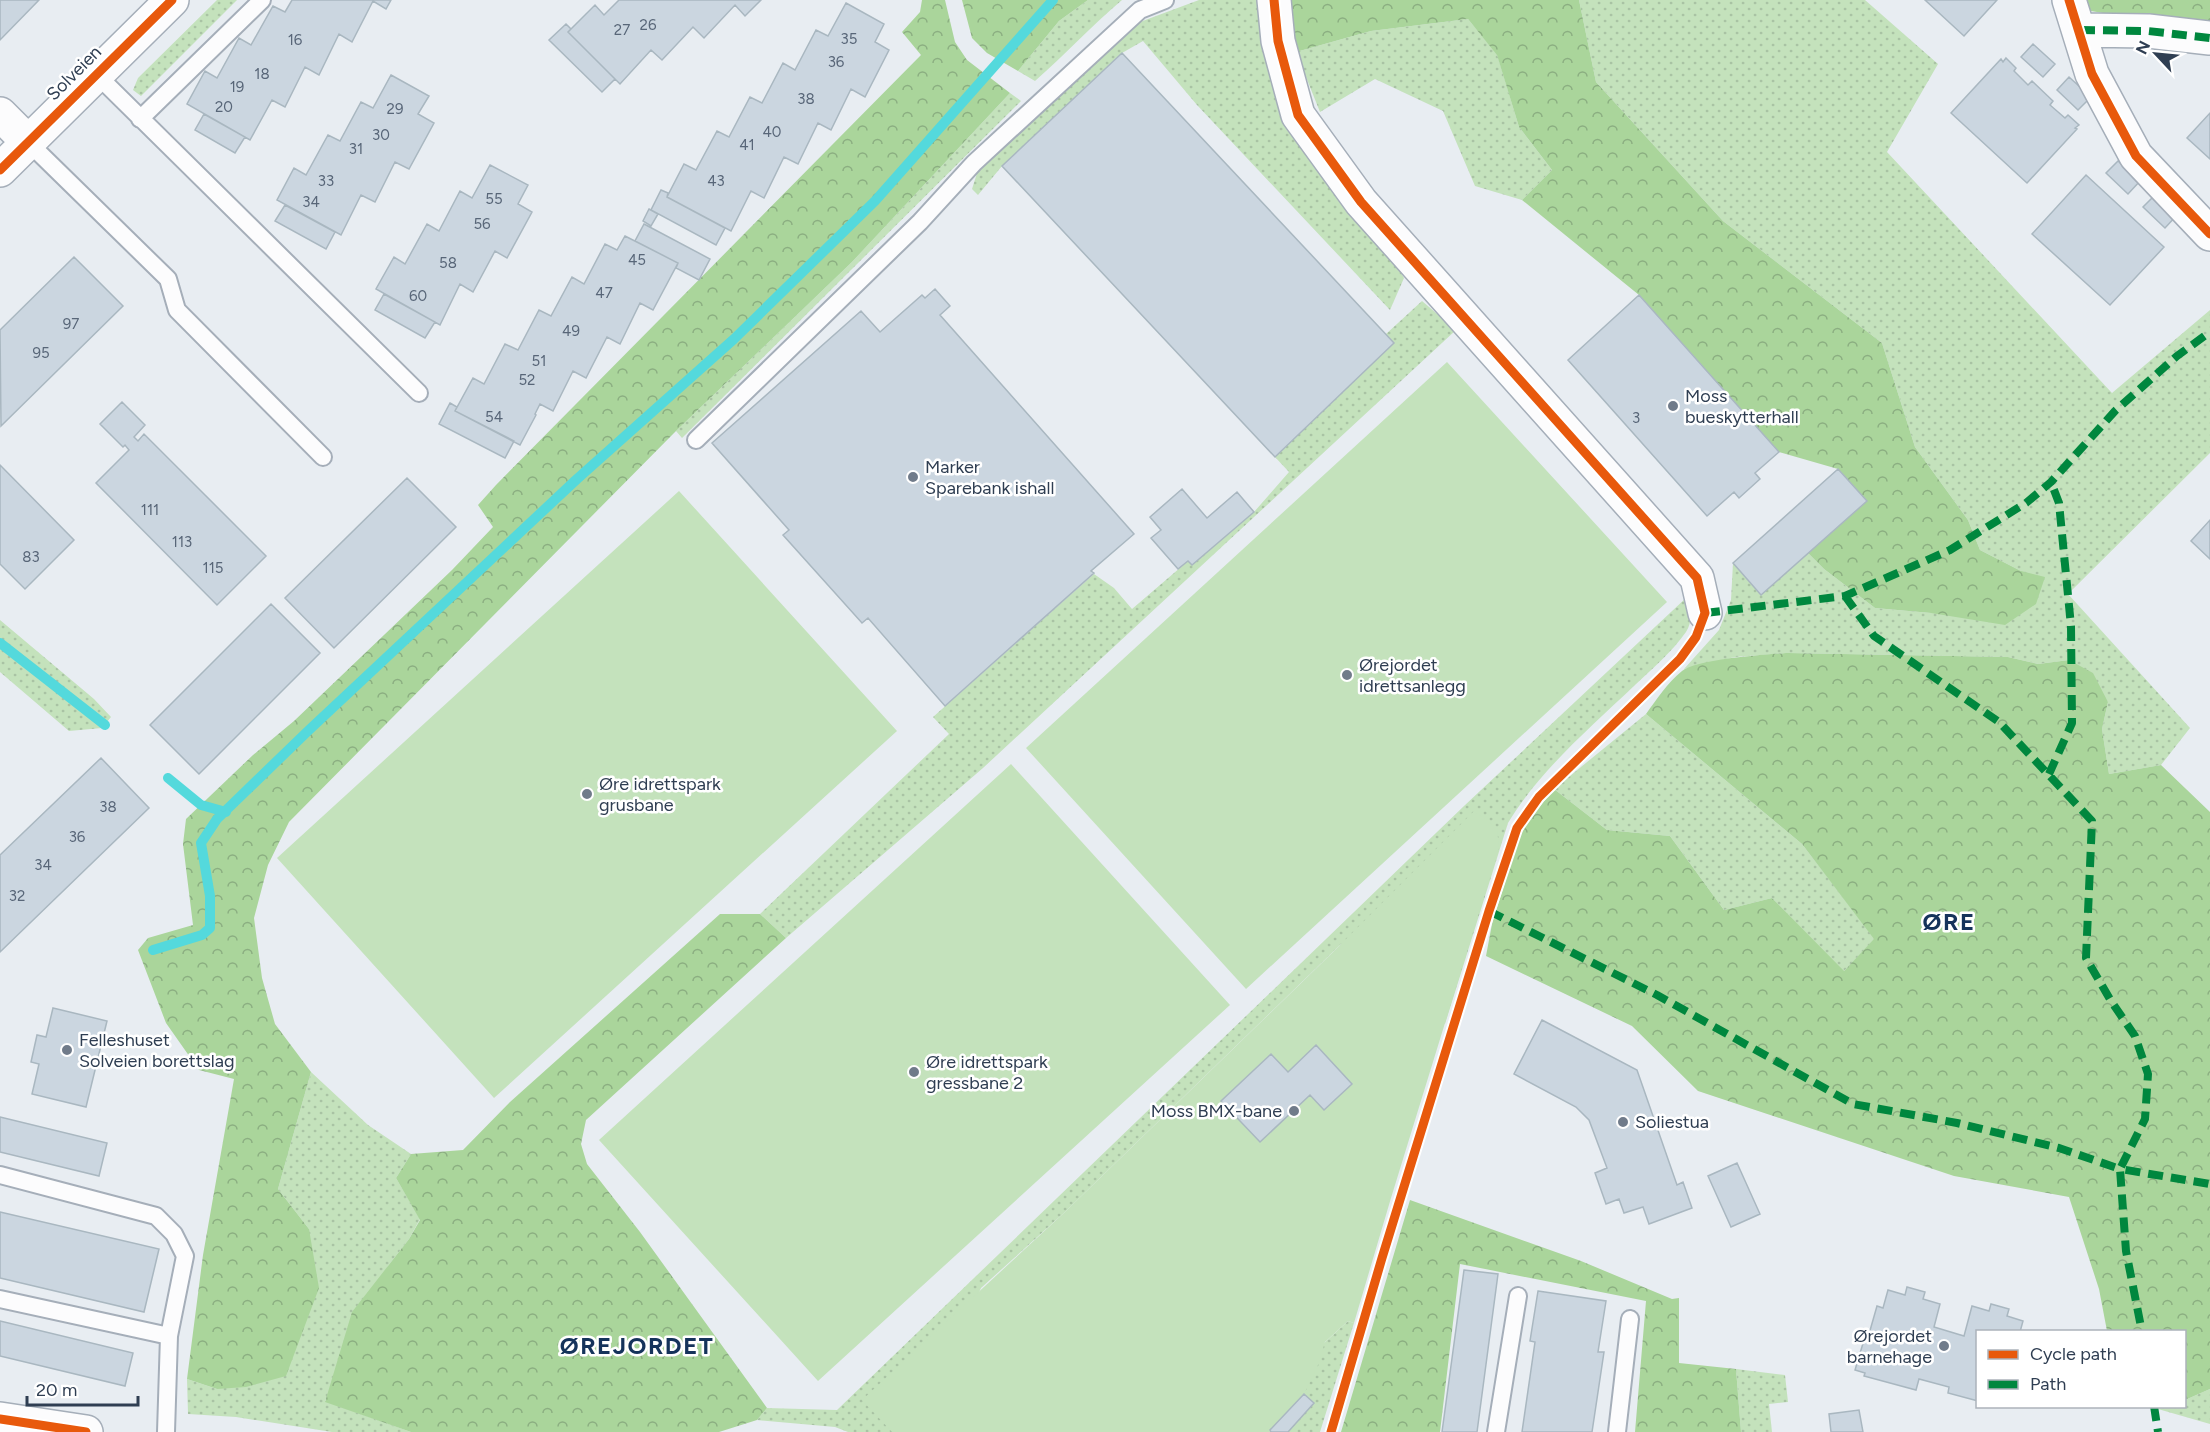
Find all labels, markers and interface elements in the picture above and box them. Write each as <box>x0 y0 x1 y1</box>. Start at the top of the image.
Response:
house number: 26 <box>640 16 657 34</box>
house number: 27 <box>614 21 630 39</box>
north arrow <box>2126 24 2186 84</box>
house number: 35 <box>841 30 857 48</box>
house number: 16 <box>288 31 303 49</box>
text: N <box>2132 38 2154 57</box>
street label: Solveien <box>42 41 106 105</box>
house number: 36 <box>828 53 845 71</box>
house number: 18 <box>254 65 270 83</box>
house number: 19 <box>230 78 244 96</box>
house number: 38 <box>797 90 815 108</box>
house number: 20 <box>215 98 233 116</box>
house number: 29 <box>387 100 403 118</box>
house number: 40 <box>763 123 781 141</box>
house number: 30 <box>372 126 390 144</box>
house number: 41 <box>739 136 755 154</box>
house number: 31 <box>349 140 363 158</box>
house number: 33 <box>318 172 334 190</box>
house number: 43 <box>707 172 725 190</box>
house number: 55 <box>485 190 503 208</box>
house number: 34 <box>302 193 320 211</box>
house number: 56 <box>473 215 491 233</box>
house number: 45 <box>628 251 646 269</box>
house number: 58 <box>439 254 457 272</box>
house number: 47 <box>595 284 613 302</box>
house number: 60 <box>409 287 427 305</box>
house number: 97 <box>63 315 79 333</box>
house number: 49 <box>562 322 580 340</box>
house number: 95 <box>32 344 50 362</box>
house number: 51 <box>532 352 546 370</box>
house number: 52 <box>518 371 536 389</box>
place label: Moss bueskytterhall <box>1685 385 1799 428</box>
marker: Moss bueskytterhall <box>1666 399 1680 413</box>
house number: 54 <box>485 408 503 426</box>
house number: 3 <box>1632 409 1640 427</box>
place label: Marker Sparebank ishall <box>925 456 1054 499</box>
marker: Marker Sparebank ishall <box>906 470 920 484</box>
house number: 111 <box>141 501 159 519</box>
house number: 113 <box>172 533 192 551</box>
house number: 83 <box>22 548 40 566</box>
house number: 115 <box>202 559 224 577</box>
place label: Ørejordet idrettsanlegg <box>1359 654 1466 697</box>
marker: Ørejordet idrettsanlegg <box>1340 668 1354 682</box>
place label: Øre idrettspark grusbane <box>599 773 721 816</box>
marker: Øre idrettspark grusbane <box>580 787 594 801</box>
house number: 38 <box>99 798 117 816</box>
house number: 36 <box>69 828 86 846</box>
house number: 34 <box>34 856 52 874</box>
house number: 32 <box>9 887 25 905</box>
district label: ØRE <box>1922 907 1976 936</box>
place label: Felleshuset Solveien borettslag <box>79 1029 235 1072</box>
marker: Felleshuset Solveien borettslag <box>60 1043 74 1057</box>
place label: Øre idrettspark gressbane 2 <box>926 1051 1048 1094</box>
marker: Øre idrettspark gressbane 2 <box>907 1065 921 1079</box>
place label: Moss BMX-bane <box>1151 1100 1282 1122</box>
marker: Moss BMX-bane <box>1287 1104 1301 1118</box>
place label: Soliestua <box>1635 1111 1709 1133</box>
marker: Soliestua <box>1616 1115 1630 1129</box>
place label: Ørejordet barnehage <box>1847 1325 1932 1368</box>
legend <box>1976 1330 2186 1408</box>
district label: ØREJORDET <box>560 1331 714 1360</box>
marker: Ørejordet barnehage <box>1937 1339 1951 1353</box>
text: Cycle path <box>2030 1343 2117 1365</box>
scale bar <box>27 1369 138 1407</box>
text: Path <box>2030 1373 2066 1395</box>
text: 20 m <box>36 1379 77 1401</box>

